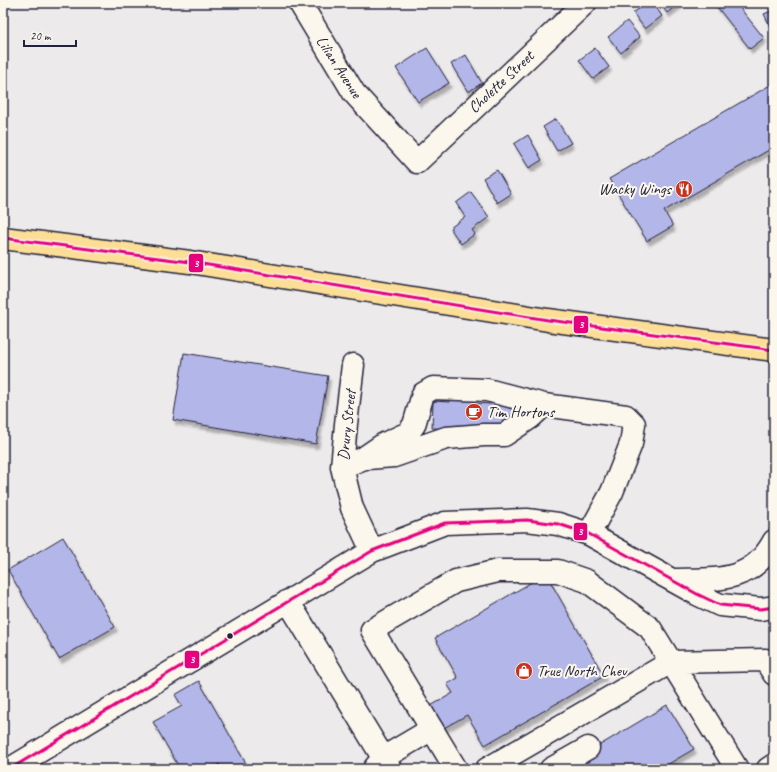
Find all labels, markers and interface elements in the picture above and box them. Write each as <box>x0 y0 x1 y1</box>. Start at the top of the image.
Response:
scale bar <box>24 22 76 48</box>
text: 20 m <box>30 28 52 44</box>
street label: Lilian Avenue <box>312 32 367 103</box>
street label: Cholette Street <box>464 45 539 118</box>
place label: Wacky Wings <box>599 179 673 199</box>
restaurant icon: Wacky Wings <box>674 179 694 199</box>
line badge: 3 <box>188 253 204 273</box>
text: 3 <box>194 256 200 270</box>
line badge: 3 <box>573 315 589 334</box>
text: 3 <box>579 317 585 331</box>
street label: Drury Street <box>333 386 361 461</box>
cafe icon: Tim Hortons <box>464 402 484 422</box>
place label: Tim Hortons <box>487 402 556 422</box>
line badge: 3 <box>573 522 588 541</box>
text: 3 <box>578 524 584 538</box>
unlabelled marker <box>225 631 235 641</box>
line badge: 3 <box>184 650 200 669</box>
text: 3 <box>190 652 196 666</box>
shop icon: True North Chev <box>514 661 534 681</box>
place label: True North Chev <box>537 661 628 681</box>

